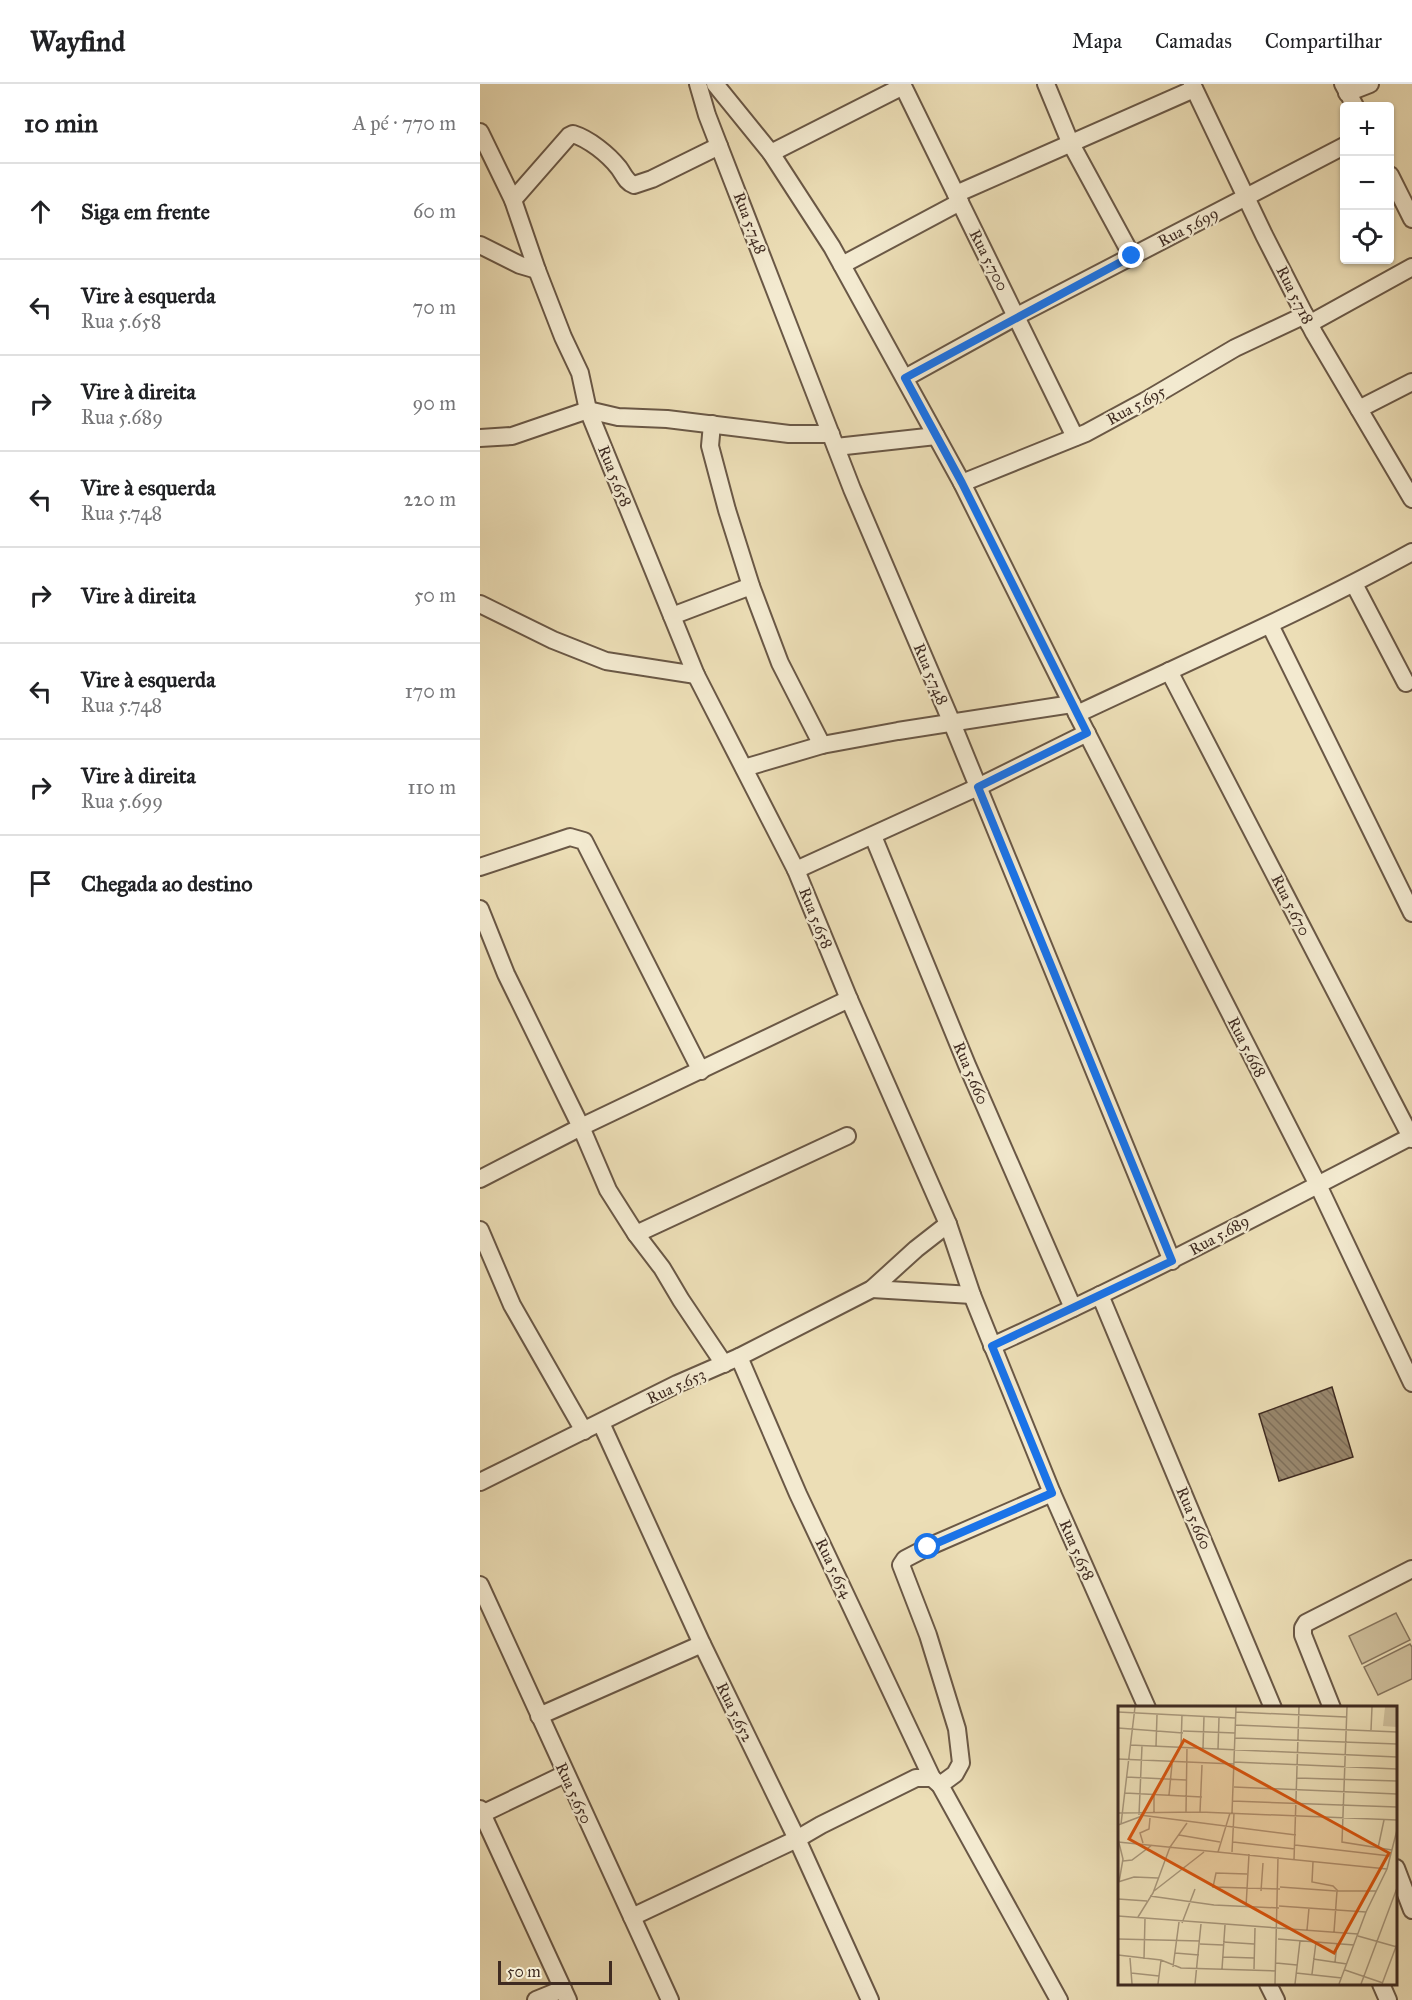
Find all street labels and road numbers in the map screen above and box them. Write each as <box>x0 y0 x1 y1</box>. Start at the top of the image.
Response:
street label: Rua 5.748 <box>730 189 770 257</box>
street label: Rua 5.699 <box>1155 203 1221 251</box>
street label: Rua 5.700 <box>965 226 1013 294</box>
street label: Rua 5.718 <box>1272 263 1318 327</box>
street label: Rua 5.695 <box>1103 381 1169 429</box>
street label: Rua 5.658 <box>594 443 636 509</box>
street label: Rua 5.748 <box>910 640 952 708</box>
street label: Rua 5.670 <box>1267 871 1315 939</box>
street label: Rua 5.658 <box>795 885 837 951</box>
street label: Rua 5.668 <box>1224 1014 1270 1080</box>
street label: Rua 5.660 <box>949 1039 993 1107</box>
street label: Rua 5.689 <box>1186 1211 1252 1259</box>
street label: Rua 5.653 <box>644 1364 708 1408</box>
street label: Rua 5.660 <box>1172 1484 1216 1552</box>
street label: Rua 5.658 <box>1055 1517 1099 1583</box>
street label: Rua 5.654 <box>811 1535 857 1602</box>
street label: Rua 5.652 <box>712 1679 758 1745</box>
street label: Rua 5.650 <box>552 1759 596 1827</box>

